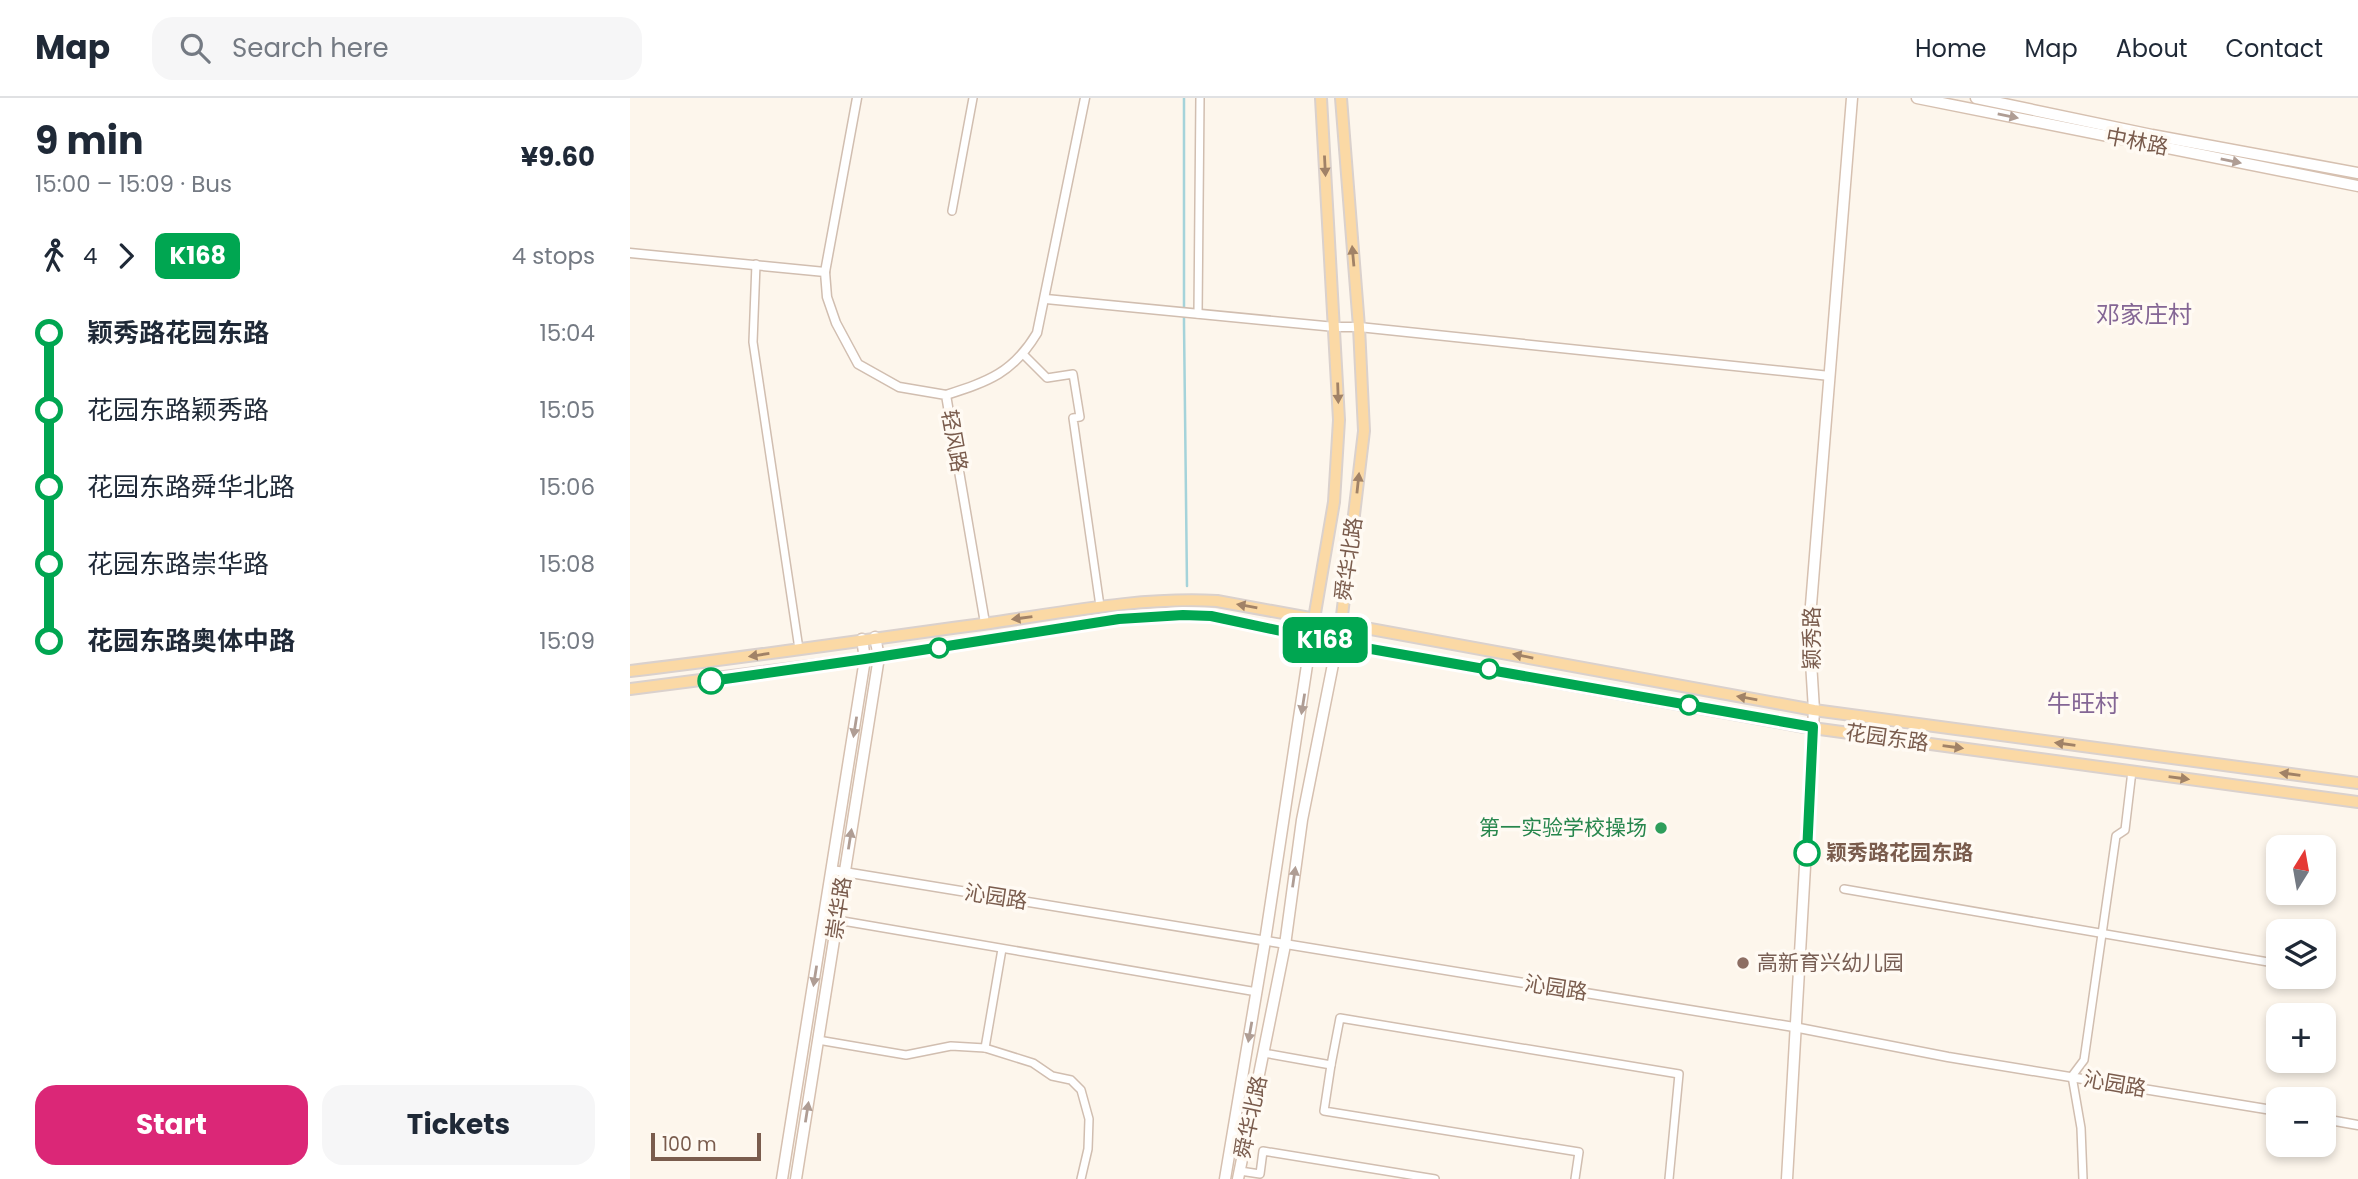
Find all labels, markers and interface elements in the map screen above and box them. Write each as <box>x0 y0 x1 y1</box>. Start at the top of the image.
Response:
search box <box>152 17 642 80</box>
text: Map <box>35 24 110 71</box>
icon: search <box>176 29 214 67</box>
text: Search here <box>232 30 389 66</box>
text: Home <box>1915 32 1987 65</box>
text: Map <box>2025 32 2078 65</box>
text: About <box>2116 32 2187 65</box>
text: Contact <box>2225 32 2323 65</box>
one-way arrow <box>1997 111 2019 122</box>
text: 9 min <box>35 114 144 167</box>
street label: 中林路 <box>2103 121 2171 162</box>
text: ¥9.60 <box>521 139 595 175</box>
one-way arrow <box>1319 155 1330 177</box>
one-way arrow <box>2220 155 2242 166</box>
text: 15:00 – 15:09 · Bus <box>35 168 232 200</box>
icon: walk <box>35 237 73 275</box>
icon: forward <box>107 237 145 275</box>
text: K168 <box>169 239 226 272</box>
text: 4 <box>83 240 97 272</box>
text: 4 stops <box>512 240 595 272</box>
one-way arrow <box>1347 245 1358 267</box>
district label: 邓家庄村 <box>2096 298 2192 331</box>
text: 颖秀路花园东路 <box>87 315 269 351</box>
text: 15:04 <box>539 317 595 349</box>
one-way arrow <box>1332 382 1344 404</box>
text: 花园东路颖秀路 <box>87 392 269 428</box>
text: 15:05 <box>539 394 595 426</box>
street label: 轻风路 <box>935 407 974 474</box>
text: 花园东路舜华北路 <box>87 469 295 505</box>
text: 15:06 <box>539 471 595 503</box>
one-way arrow <box>1353 472 1364 494</box>
street label: 舜华北路 <box>1328 515 1369 603</box>
text: 花园东路崇华路 <box>87 546 269 582</box>
text: 15:08 <box>539 548 595 580</box>
one-way arrow <box>1236 601 1258 612</box>
street label: 颖秀路 <box>1797 607 1826 670</box>
one-way arrow <box>1011 613 1033 624</box>
line badge: K168 <box>1276 617 1374 663</box>
text: 花园东路奥体中路 <box>87 623 295 659</box>
text: K168 <box>1297 623 1353 656</box>
text: 15:09 <box>539 625 595 657</box>
unlabelled marker <box>929 638 949 658</box>
one-way arrow <box>748 650 770 661</box>
one-way arrow <box>1512 650 1534 661</box>
unlabelled marker <box>1479 659 1499 679</box>
unlabelled marker <box>698 668 724 694</box>
district label: 牛旺村 <box>2047 687 2119 720</box>
one-way arrow <box>1735 692 1757 703</box>
one-way arrow <box>1297 694 1308 716</box>
unlabelled marker <box>1679 695 1699 715</box>
one-way arrow <box>849 716 860 738</box>
street label: 花园东路 <box>1843 717 1931 758</box>
one-way arrow <box>2054 738 2076 749</box>
one-way arrow <box>1942 741 1964 752</box>
one-way arrow <box>2279 768 2301 779</box>
one-way arrow <box>2168 772 2190 783</box>
place label: 第一实验学校操场 <box>1479 813 1647 842</box>
marker: 第一实验学校操场 <box>1653 820 1669 836</box>
one-way arrow <box>845 828 856 850</box>
north arrow <box>2266 835 2336 905</box>
map controls <box>2266 835 2336 1157</box>
place label: 颖秀路花园东路 <box>1826 838 1973 867</box>
marker: 颖秀路花园东路 <box>1794 840 1820 866</box>
one-way arrow <box>1289 866 1300 888</box>
street label: 崇华路 <box>819 875 858 941</box>
street label: 沁园路 <box>963 877 1029 916</box>
button: layers <box>2266 919 2336 989</box>
place label: 高新育兴幼儿园 <box>1757 948 1904 977</box>
marker: 高新育兴幼儿园 <box>1735 955 1751 971</box>
one-way arrow <box>809 965 820 987</box>
street label: 沁园路 <box>1523 968 1589 1007</box>
button: + <box>2266 1003 2336 1073</box>
one-way arrow <box>1244 1021 1255 1043</box>
street label: 沁园路 <box>2082 1064 2149 1103</box>
street label: 舜华北路 <box>1228 1073 1273 1161</box>
button: Start <box>35 1085 308 1165</box>
button: Tickets <box>322 1085 595 1165</box>
button: − <box>2266 1087 2336 1157</box>
one-way arrow <box>802 1101 813 1123</box>
scale bar <box>651 1130 761 1162</box>
text: 100 m <box>662 1131 717 1158</box>

